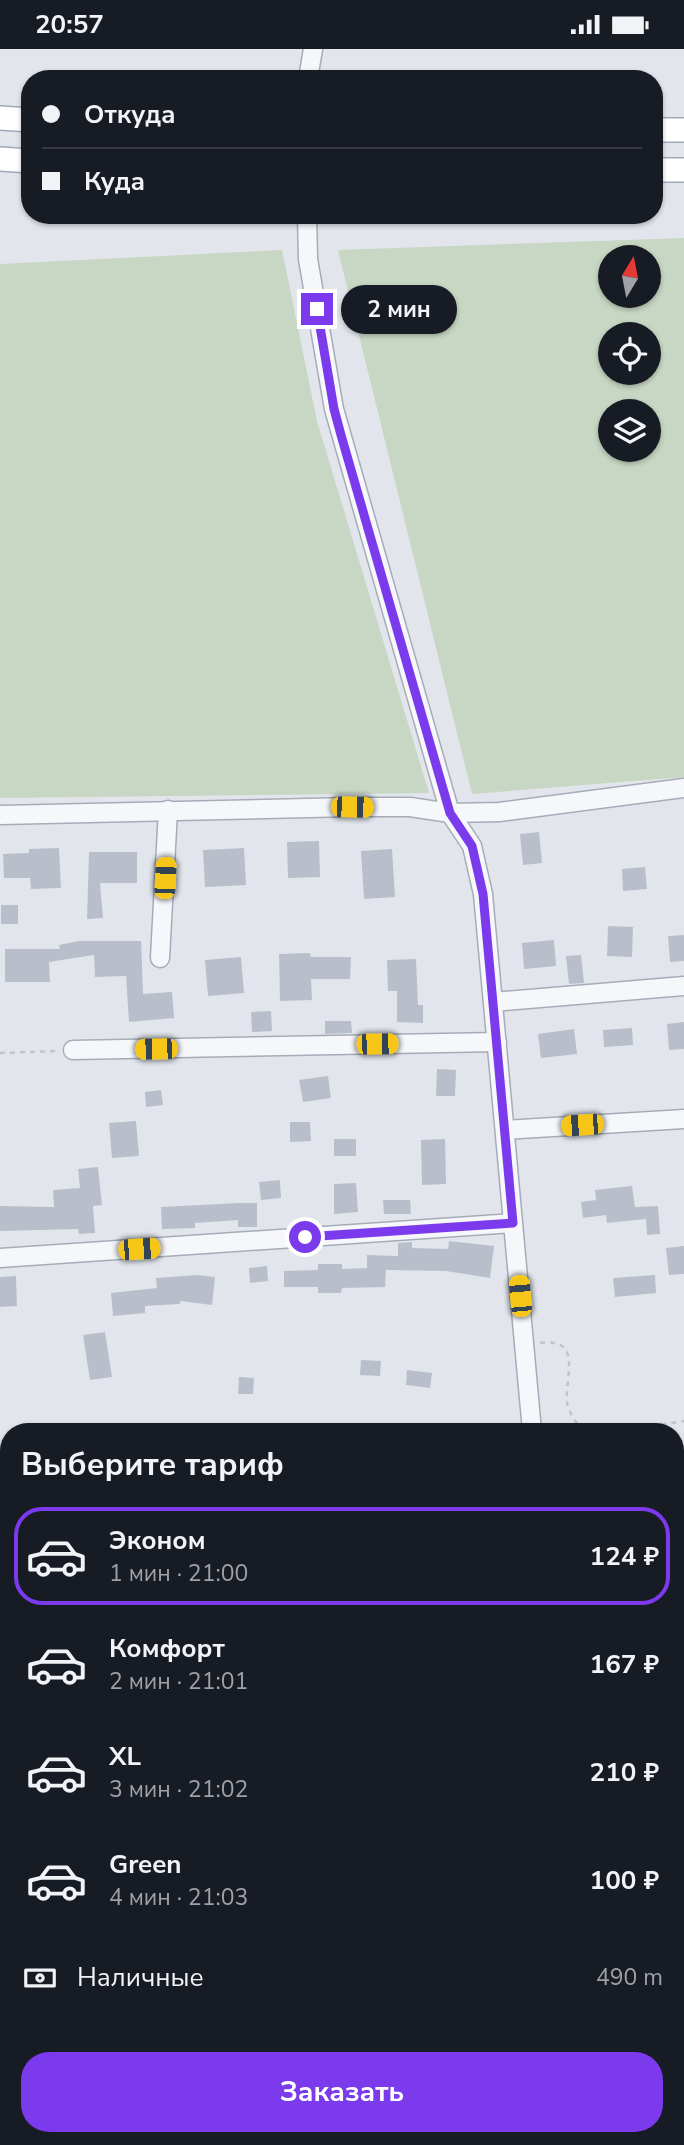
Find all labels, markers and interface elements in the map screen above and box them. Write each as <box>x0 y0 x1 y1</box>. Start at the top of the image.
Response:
text: 20:57 <box>35 7 104 42</box>
text: Откуда <box>84 97 176 132</box>
text: Куда <box>84 164 145 199</box>
north arrow <box>598 245 662 308</box>
map controls <box>598 245 661 462</box>
callout: 2 мин <box>342 285 457 333</box>
route end <box>301 293 333 325</box>
text: 2 мин <box>367 294 431 325</box>
button: locate <box>598 322 661 385</box>
button: layers <box>598 399 661 462</box>
car <box>331 796 374 818</box>
car <box>154 856 177 900</box>
car <box>356 1033 399 1055</box>
car <box>135 1038 178 1060</box>
car <box>561 1113 604 1137</box>
route start <box>289 1221 321 1253</box>
car <box>118 1237 161 1261</box>
car <box>508 1274 533 1318</box>
text: Выберите тариф <box>21 1443 284 1486</box>
text: Эконом <box>109 1523 206 1558</box>
icon: car <box>25 1525 88 1588</box>
text: 124 ₽ <box>590 1539 659 1574</box>
text: 1 мин · 21:00 <box>109 1558 248 1589</box>
text: Комфорт <box>109 1631 225 1666</box>
icon: car <box>25 1633 88 1696</box>
text: 167 ₽ <box>590 1647 659 1682</box>
text: 2 мин · 21:01 <box>109 1666 248 1697</box>
text: XL <box>109 1739 141 1774</box>
icon: car <box>25 1741 88 1804</box>
text: 210 ₽ <box>590 1755 659 1790</box>
text: 3 мин · 21:02 <box>109 1774 248 1805</box>
text: Green <box>109 1847 182 1882</box>
icon: car <box>25 1849 88 1912</box>
text: 100 ₽ <box>590 1863 659 1898</box>
text: 4 мин · 21:03 <box>109 1882 248 1913</box>
icon: cash <box>21 1959 59 1997</box>
text: Наличные <box>77 1960 204 1995</box>
text: 490 m <box>596 1962 663 1993</box>
button: Заказать <box>21 2052 663 2132</box>

